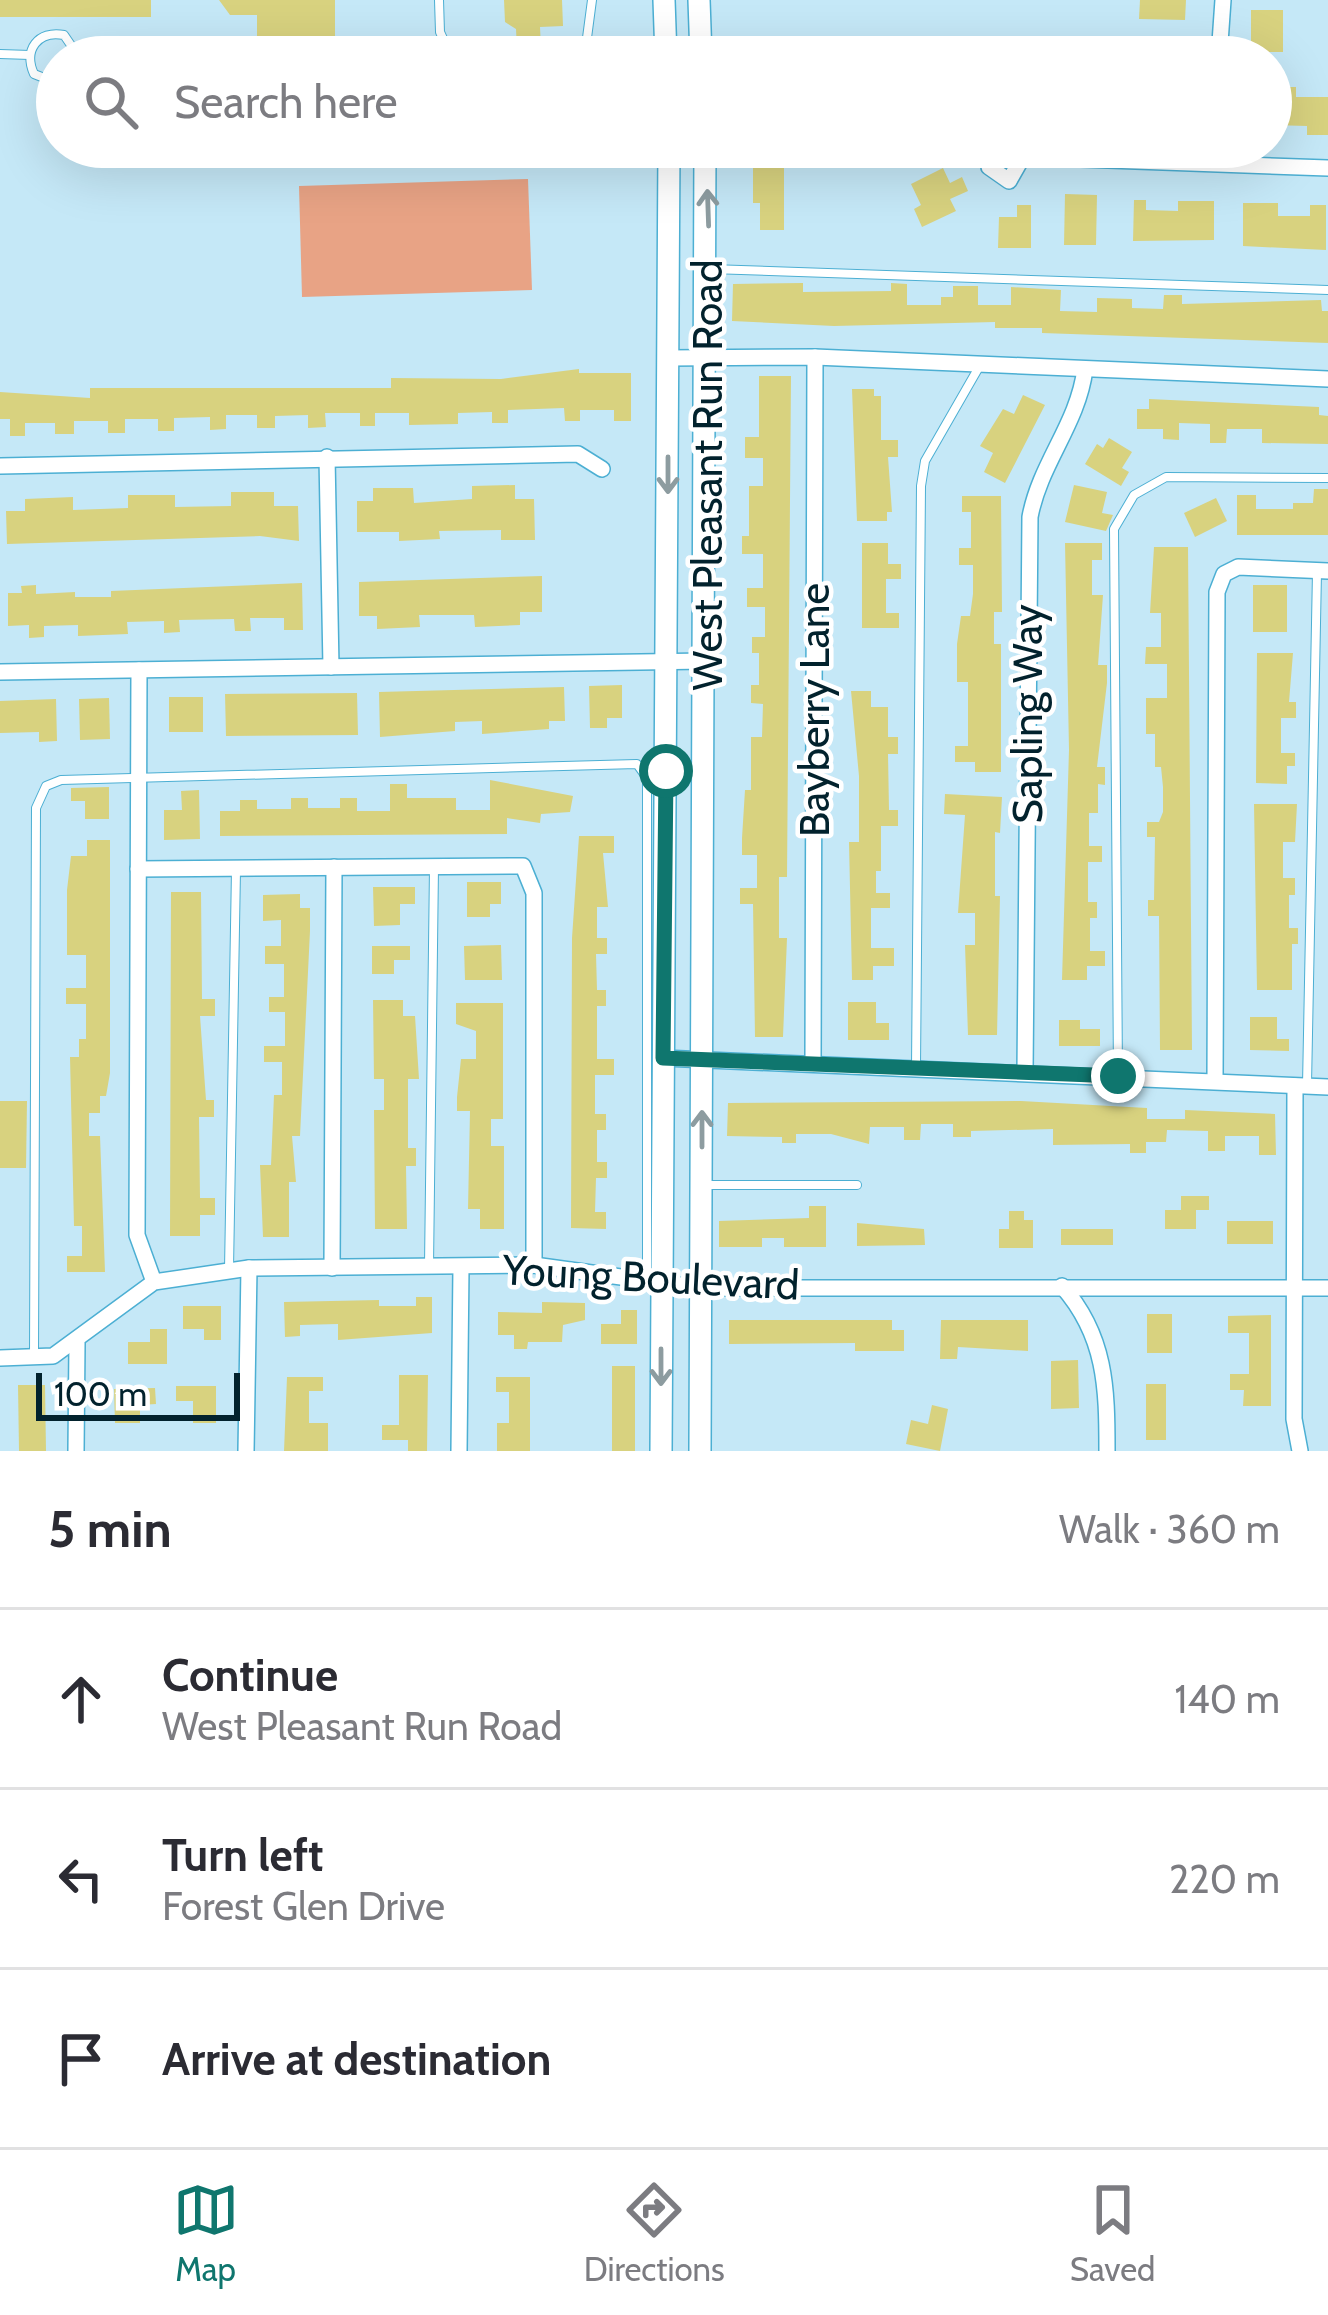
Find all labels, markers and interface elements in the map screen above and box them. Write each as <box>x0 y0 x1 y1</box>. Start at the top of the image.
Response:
search box <box>36 36 1292 168</box>
icon: search <box>78 69 144 135</box>
text: Search here <box>174 75 398 129</box>
one-way arrow <box>696 189 719 228</box>
street label: West Pleasant Run Road <box>681 260 733 690</box>
one-way arrow <box>657 455 679 494</box>
street label: Bayberry Lane <box>788 583 840 837</box>
street label: Sapling Way <box>1001 604 1053 824</box>
route start <box>639 744 693 798</box>
route end <box>1091 1049 1145 1103</box>
one-way arrow <box>691 1110 713 1149</box>
street label: Young Boulevard <box>500 1243 801 1311</box>
one-way arrow <box>650 1347 672 1386</box>
scale bar <box>36 1367 240 1420</box>
text: 100 m <box>54 1374 147 1414</box>
text: 5 min <box>48 1498 172 1560</box>
text: Walk · 360 m <box>1059 1505 1280 1553</box>
text: Continue <box>162 1648 338 1702</box>
icon: ahead <box>48 1666 114 1732</box>
text: 140 m <box>1175 1675 1280 1723</box>
text: West Pleasant Run Road <box>162 1702 562 1750</box>
text: Turn left <box>162 1828 324 1882</box>
icon: left <box>48 1846 114 1912</box>
text: 220 m <box>1169 1855 1280 1903</box>
text: Forest Glen Drive <box>162 1882 445 1930</box>
icon: arrive <box>48 2026 114 2092</box>
text: Arrive at destination <box>162 2032 551 2086</box>
tab: Map <box>173 2177 239 2289</box>
tab: Directions <box>584 2177 725 2289</box>
tab: Saved <box>1070 2177 1155 2289</box>

